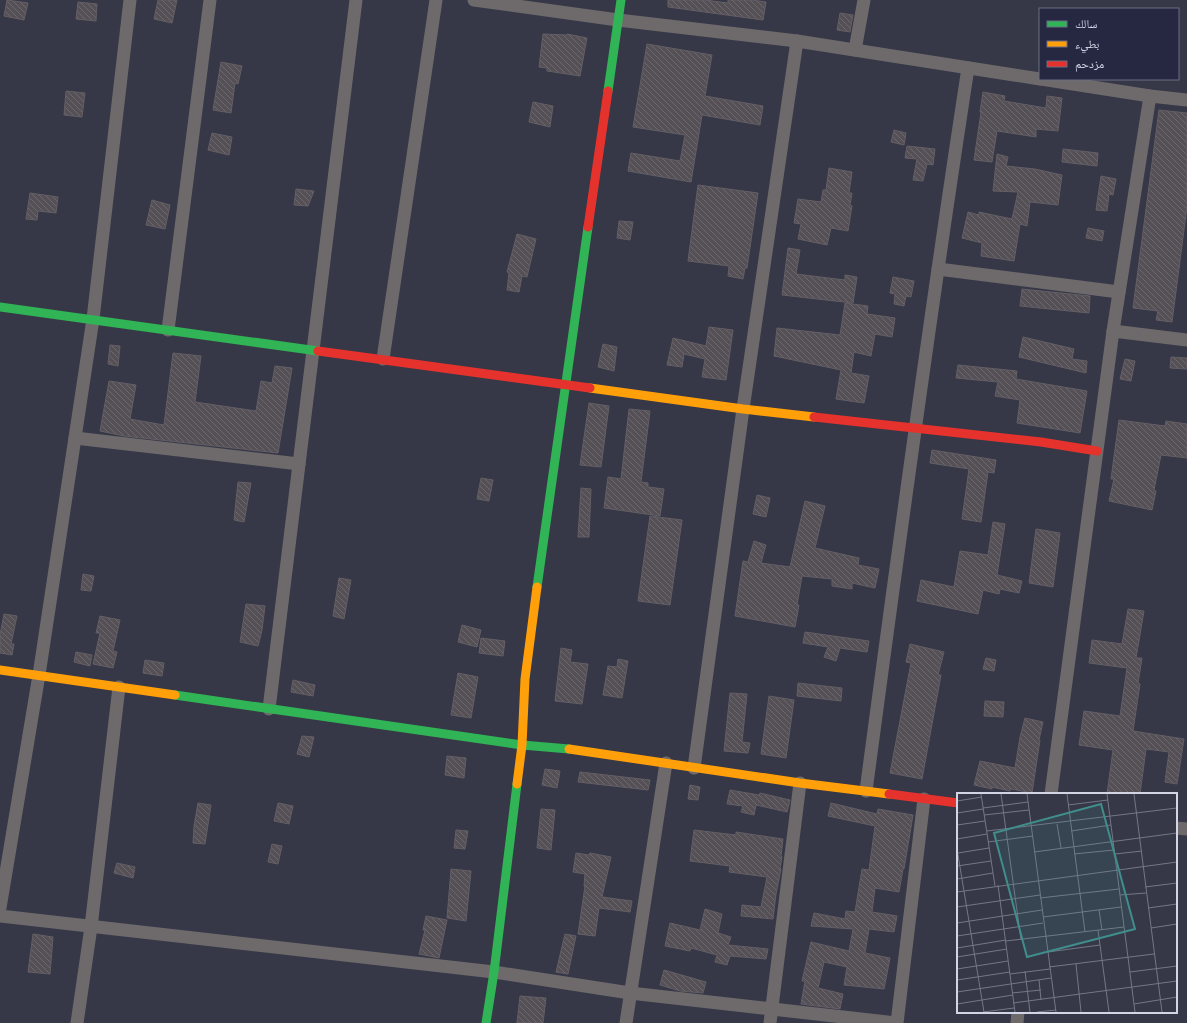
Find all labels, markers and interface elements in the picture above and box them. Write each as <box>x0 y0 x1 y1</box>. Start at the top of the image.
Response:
legend <box>1039 8 1179 80</box>
text: سالك <box>1075 17 1097 31</box>
text: بطيء <box>1075 37 1099 54</box>
text: مزدحم <box>1075 57 1104 72</box>
inset map <box>957 793 1177 1013</box>

